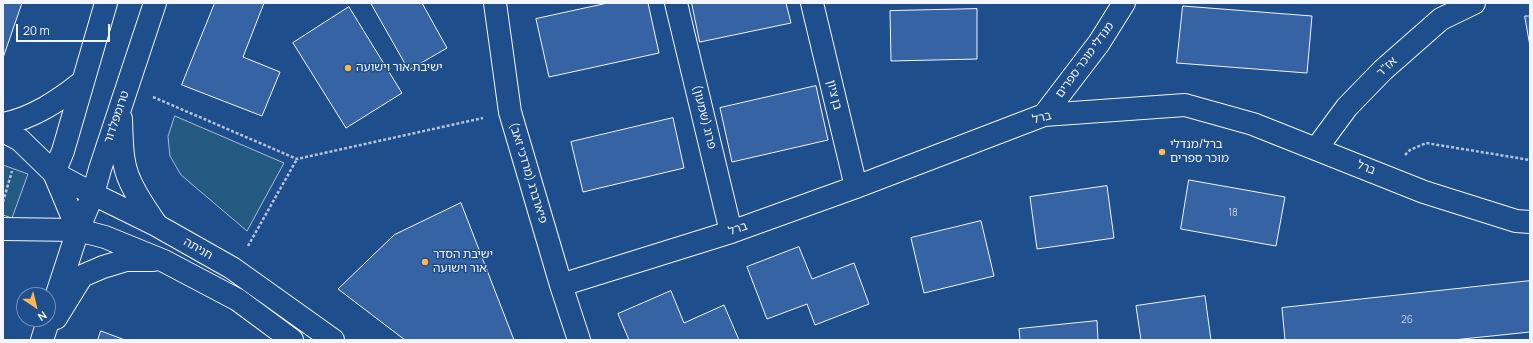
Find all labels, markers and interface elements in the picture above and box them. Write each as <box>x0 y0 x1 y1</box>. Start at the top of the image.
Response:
scale bar <box>18 16 112 42</box>
street label: מנדלי מוכר ספרים <box>1053 19 1117 101</box>
text: 20 m <box>23 22 50 39</box>
street label: אז"ר <box>1374 54 1400 80</box>
place label: ישיבת אור וישועה <box>356 61 442 75</box>
marker: ישיבת אור וישועה <box>343 63 353 73</box>
street label: בן ציון <box>823 78 845 112</box>
street label: פרוג (שמעון) <box>689 83 719 151</box>
street label: טרומפלדור <box>101 89 133 145</box>
street label: ברל <box>1031 109 1053 127</box>
street label: פיארברג (מרדכי זאב) <box>506 121 550 225</box>
place label: ברל/מנדלי מוכר ספרים <box>1170 138 1229 166</box>
marker: ברל/מנדלי מוכר ספרים <box>1157 147 1167 157</box>
street label: ברל <box>1354 158 1378 178</box>
house number: 18 <box>1228 207 1238 219</box>
street label: ברל <box>727 219 749 239</box>
street label: חניתה <box>181 235 215 263</box>
place label: ישיבת הסדר אור וישועה <box>433 248 493 276</box>
marker: ישיבת הסדר אור וישועה <box>420 257 430 267</box>
north arrow <box>16 287 56 327</box>
text: N <box>35 308 50 325</box>
house number: 26 <box>1401 314 1413 326</box>

